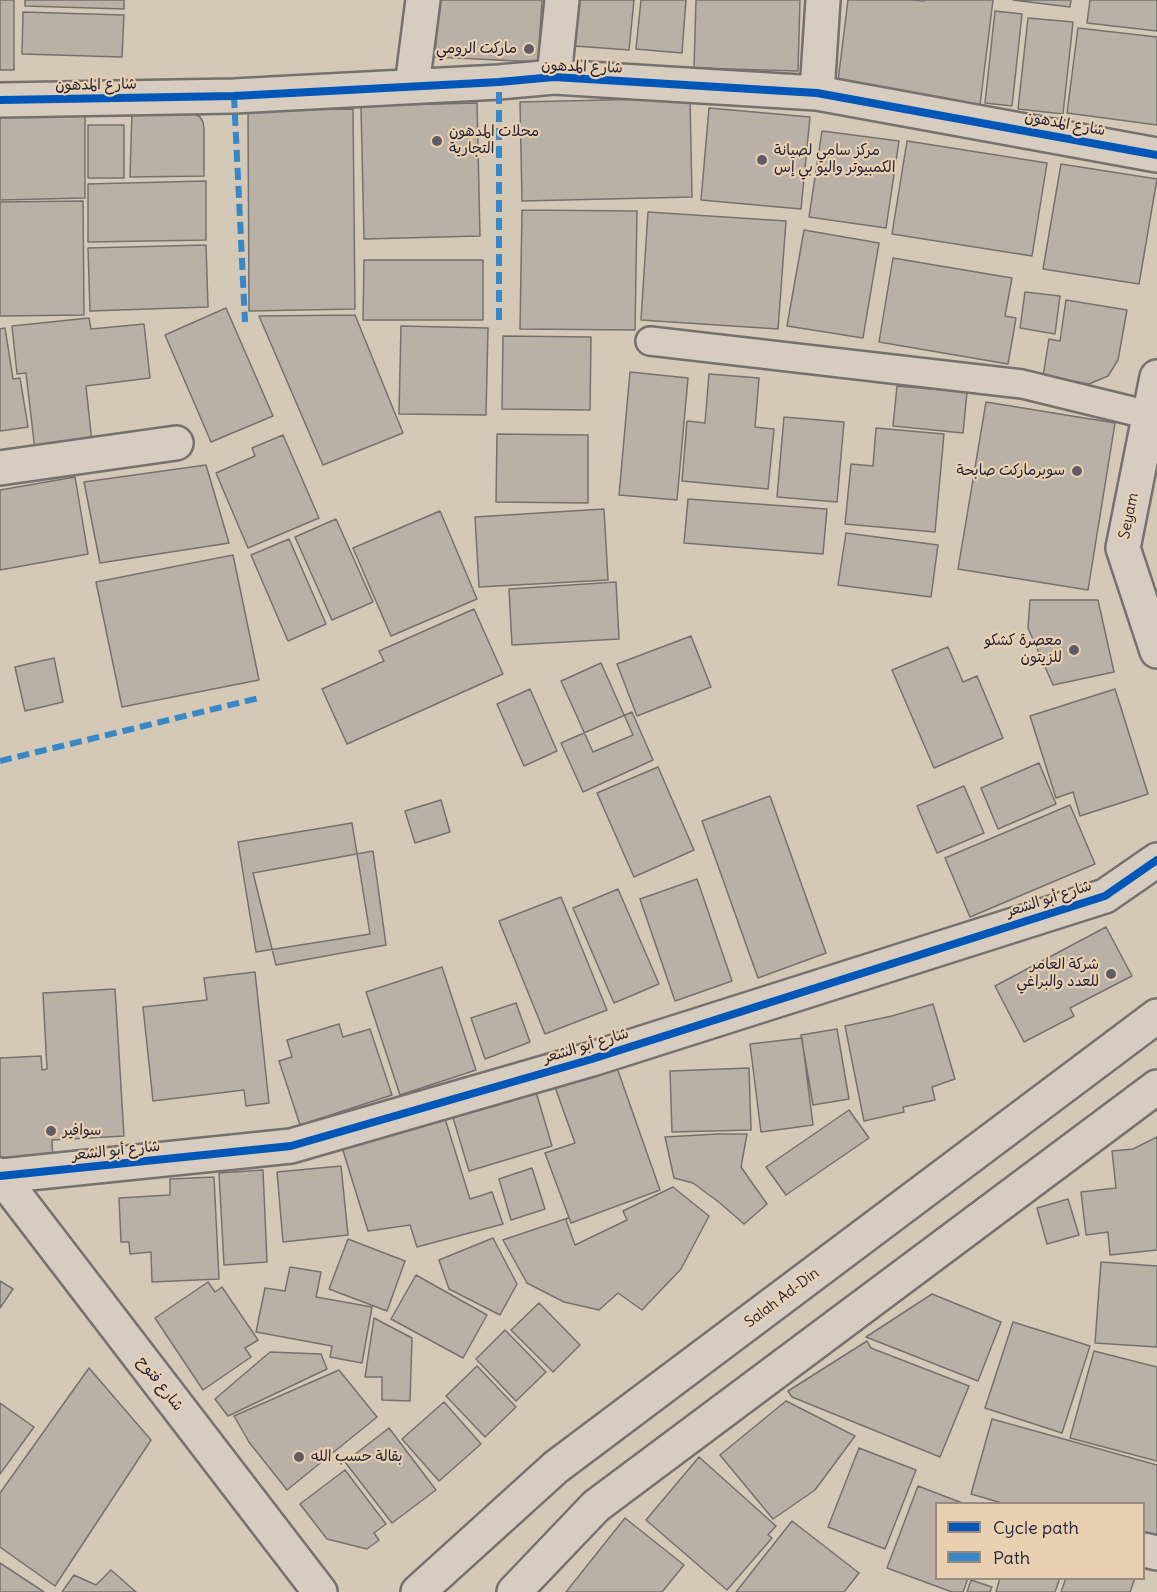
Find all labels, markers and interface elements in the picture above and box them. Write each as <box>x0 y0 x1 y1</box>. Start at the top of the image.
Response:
place label: ماركت الرومي <box>436 40 517 58</box>
marker: ماركت الرومي <box>522 42 536 56</box>
street label: شارع المدهون <box>541 57 623 77</box>
street label: شارع المدهون <box>55 75 137 95</box>
street label: شارع المدهون <box>1023 108 1107 140</box>
place label: محلات المدهون التجارية <box>449 123 539 158</box>
marker: محلات المدهون التجارية <box>430 134 444 148</box>
place label: مركز سامي لصيانة الكمبيوتر واليو بي إس <box>774 142 895 177</box>
marker: مركز سامي لصيانة الكمبيوتر واليو بي إس <box>755 153 769 167</box>
place label: سوبرماركت صابحة <box>957 462 1065 480</box>
marker: سوبرماركت صابحة <box>1070 464 1084 478</box>
street label: Seyam <box>1116 491 1142 541</box>
place label: معصرة كشكو للزيتون <box>984 632 1062 667</box>
marker: معصرة كشكو للزيتون <box>1067 643 1081 657</box>
street label: شارع أبو الشعر <box>1004 877 1094 921</box>
place label: شركة العامر للعدد والبراغي <box>1016 956 1099 991</box>
marker: شركة العامر للعدد والبراغي <box>1104 967 1118 981</box>
street label: شارع أبو الشعر <box>541 1024 631 1068</box>
place label: سوافير <box>63 1122 101 1140</box>
marker: سوافير <box>44 1124 58 1138</box>
street label: شارع أبو الشعر <box>71 1137 161 1165</box>
street label: Salah Ad-Din <box>741 1264 823 1332</box>
street label: شارع فتوح <box>133 1353 187 1415</box>
place label: بقالة حسب الله <box>311 1448 403 1466</box>
marker: بقالة حسب الله <box>292 1450 306 1464</box>
legend <box>935 1502 1145 1580</box>
text: Cycle path <box>993 1516 1079 1539</box>
text: Path <box>993 1546 1030 1569</box>

